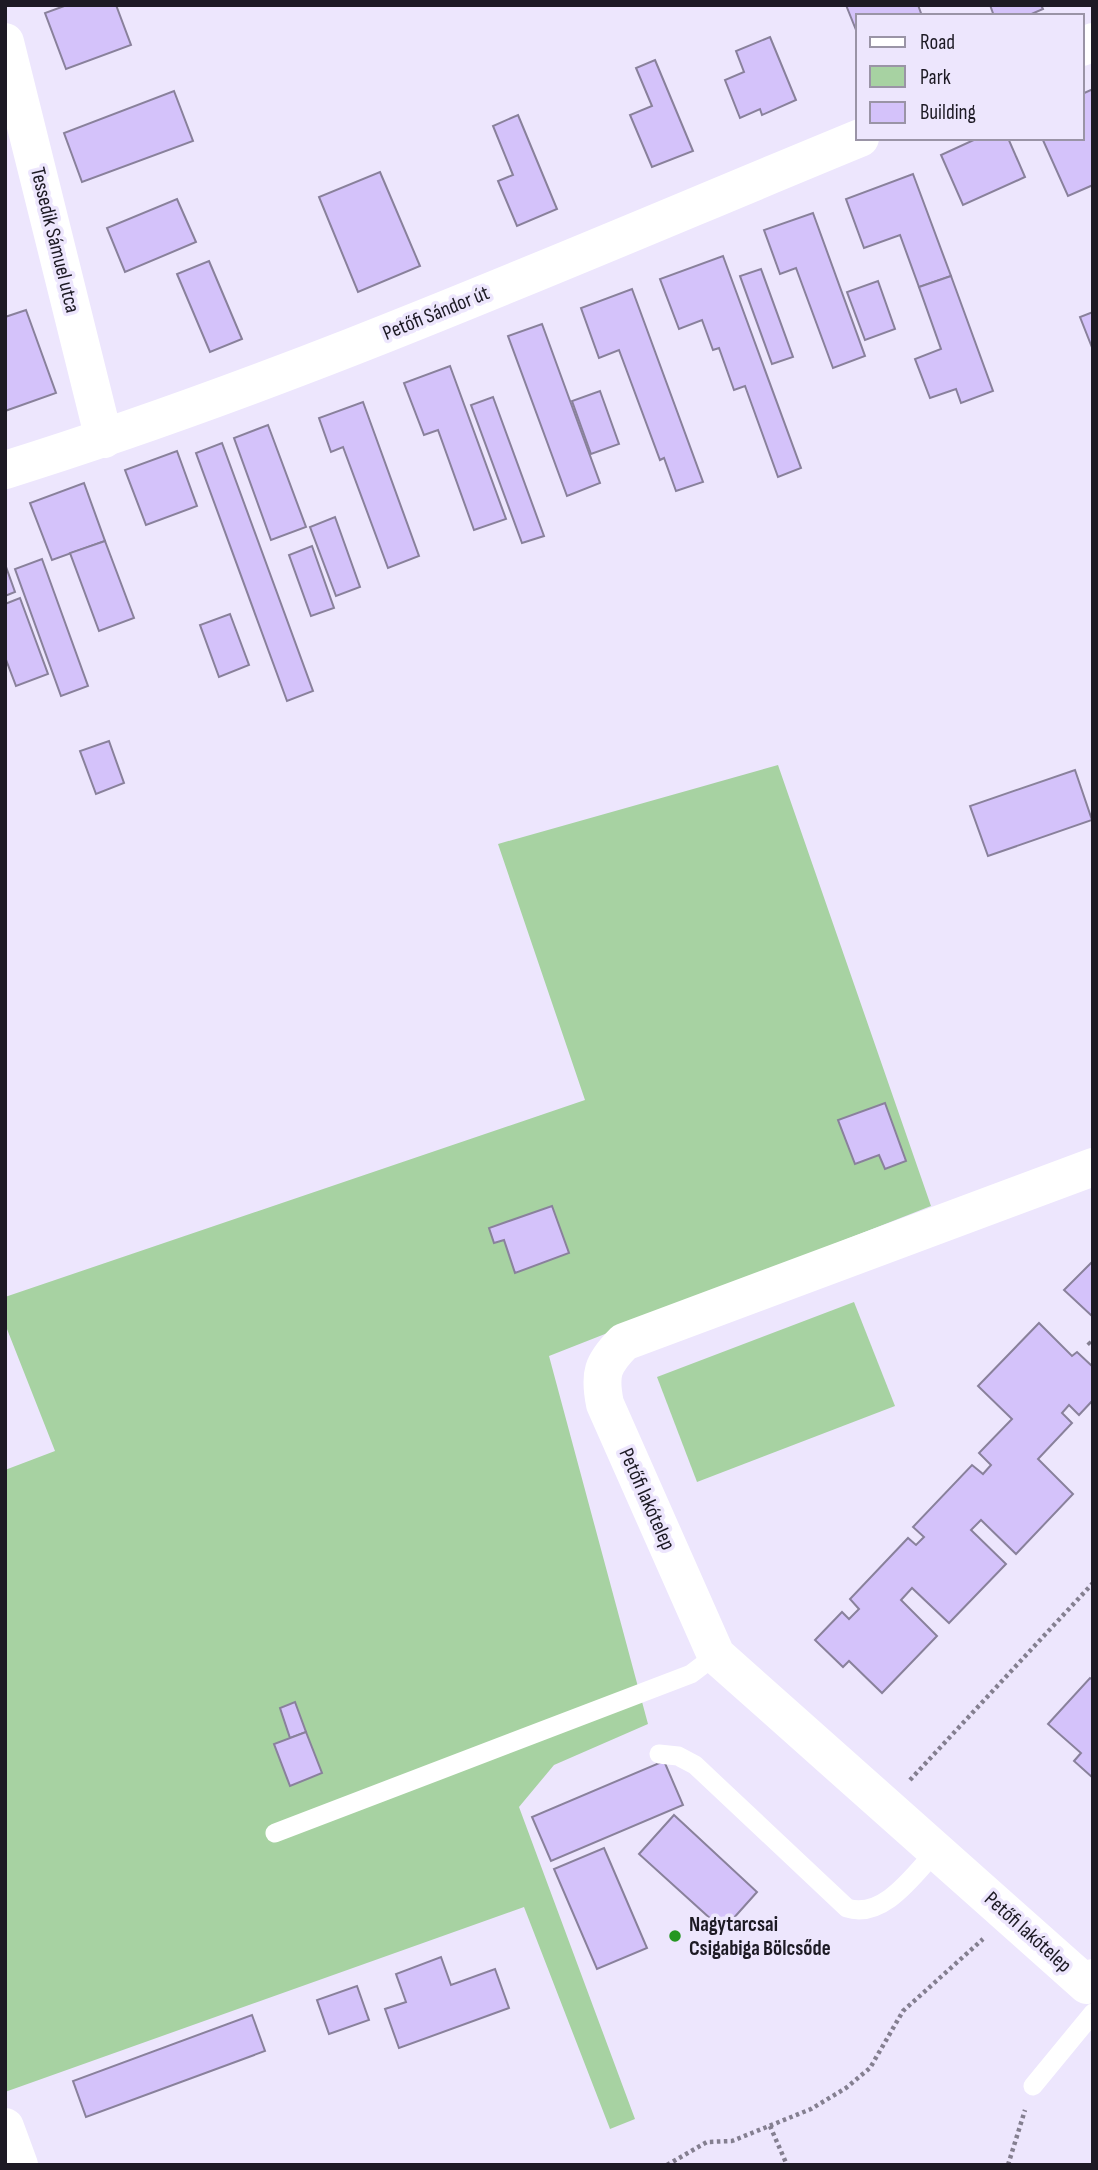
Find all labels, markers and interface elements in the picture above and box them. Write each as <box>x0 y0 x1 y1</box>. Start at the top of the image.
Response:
legend <box>856 14 1084 140</box>
text: Road <box>920 30 955 55</box>
text: Park <box>920 65 951 90</box>
text: Building <box>920 100 976 125</box>
street label: Tessedik Sámuel utca <box>25 165 85 315</box>
street label: Petőfi Sándor út <box>379 280 493 346</box>
street label: Petőfi lakótelep <box>613 1444 681 1554</box>
street label: Petőfi lakótelep <box>979 1886 1077 1978</box>
place label: Nagytarcsai Csigabiga Bölcsőde <box>689 1912 831 1961</box>
marker: Nagytarcsai Csigabiga Bölcsőde <box>667 1928 683 1944</box>

